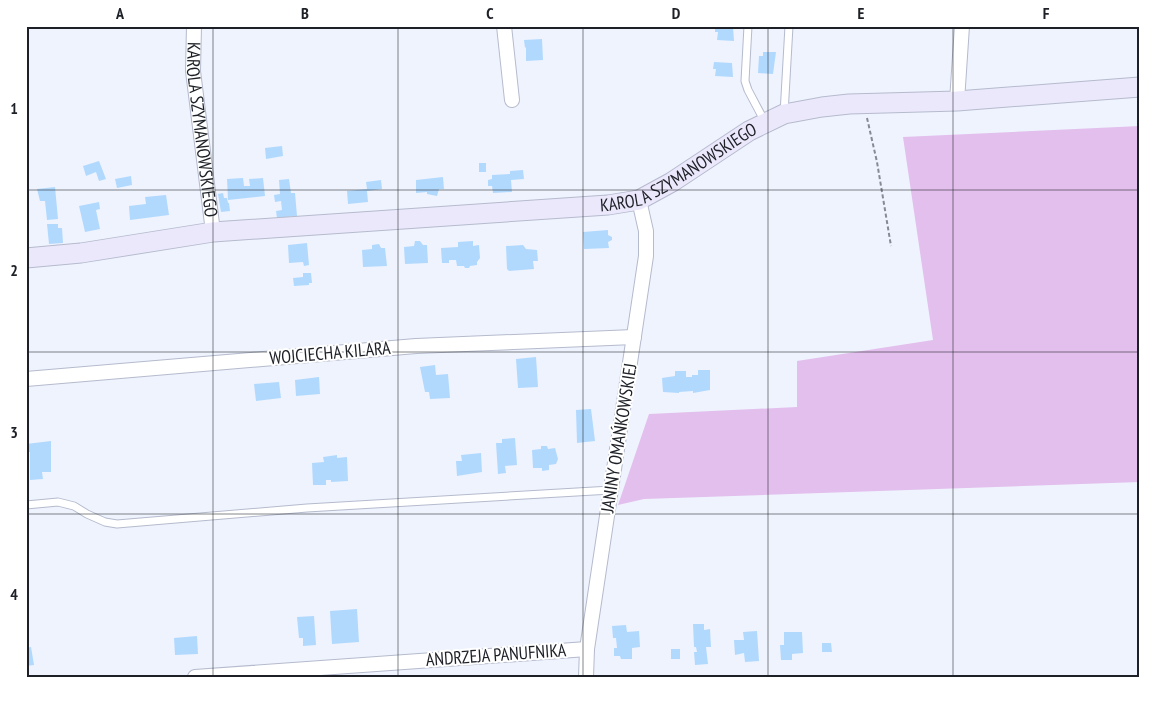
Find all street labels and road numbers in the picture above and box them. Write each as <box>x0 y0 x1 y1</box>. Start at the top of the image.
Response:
street label: KAROLA SZYMANOWSKIEGO <box>182 42 223 219</box>
street label: KAROLA SZYMANOWSKIEGO <box>599 117 760 217</box>
street label: WOJCIECHA KILARA <box>268 336 392 369</box>
street label: JANINY OMAŃKOWSKIEJ <box>595 362 642 515</box>
street label: ANDRZEJA PANUFNIKA <box>425 638 567 671</box>

